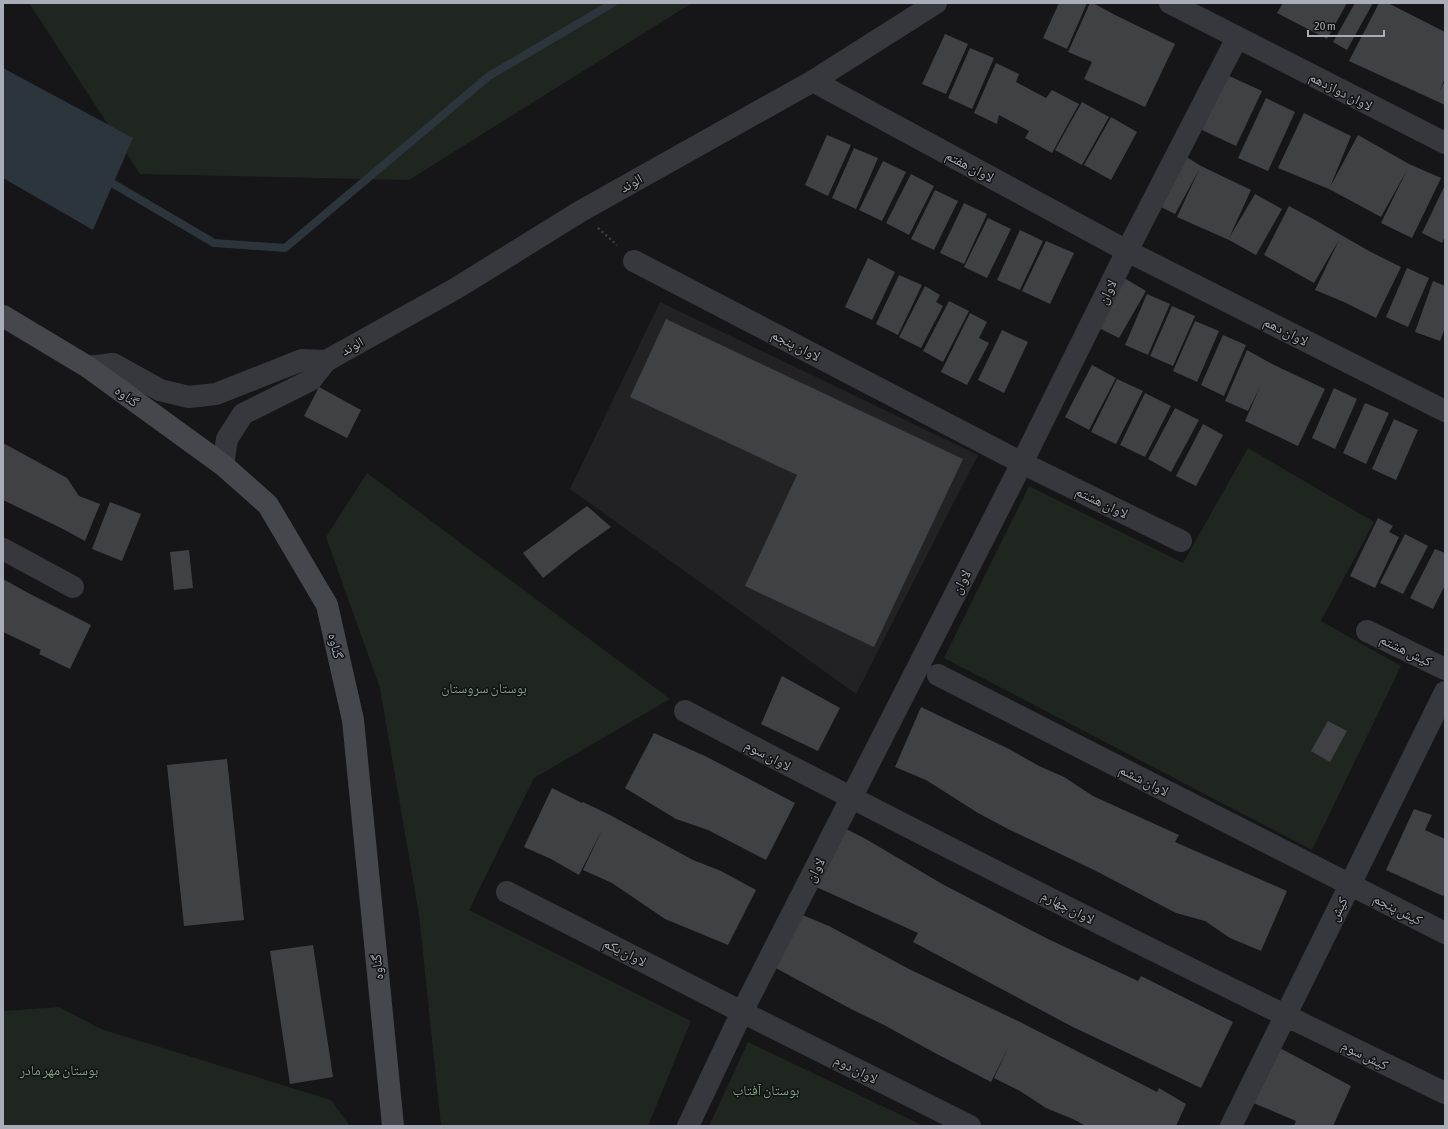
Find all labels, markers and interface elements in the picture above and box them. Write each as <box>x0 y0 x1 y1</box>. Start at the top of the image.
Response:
scale bar <box>1308 12 1384 38</box>
text: 20 m <box>1314 19 1336 33</box>
street label: لاوان دوازدهم <box>1306 68 1375 115</box>
street label: لاوان هفتم <box>942 147 997 187</box>
street label: الوند <box>617 170 646 197</box>
street label: لاوان <box>1094 277 1121 307</box>
street label: لاوان دهم <box>1260 313 1311 351</box>
street label: لاوان پنجم <box>768 326 823 366</box>
street label: الوند <box>338 333 367 360</box>
street label: گناوه <box>111 382 142 411</box>
street label: لاوان هشتم <box>1072 483 1131 523</box>
street label: لاوان <box>948 567 975 597</box>
street label: کیش هشتم <box>1377 631 1435 671</box>
street label: گناوه <box>324 632 347 661</box>
park label: بوستان سروستان <box>441 680 527 697</box>
street label: لاوان سوم <box>741 736 794 776</box>
street label: لاوان ششم <box>1116 761 1171 801</box>
street label: لاوان <box>802 855 829 885</box>
street label: لاوان چهارم <box>1038 887 1097 929</box>
street label: کیش پنجم <box>1370 890 1425 930</box>
street label: کیش <box>1325 894 1352 924</box>
street label: لاوان یکم <box>600 934 649 971</box>
street label: گناوه <box>368 953 387 981</box>
street label: کیش سوم <box>1338 1037 1391 1075</box>
street label: لاوان دوم <box>831 1051 880 1088</box>
park label: بوستان مهر مادر <box>19 1062 99 1079</box>
park label: بوستان آفتاب <box>733 1082 800 1099</box>

